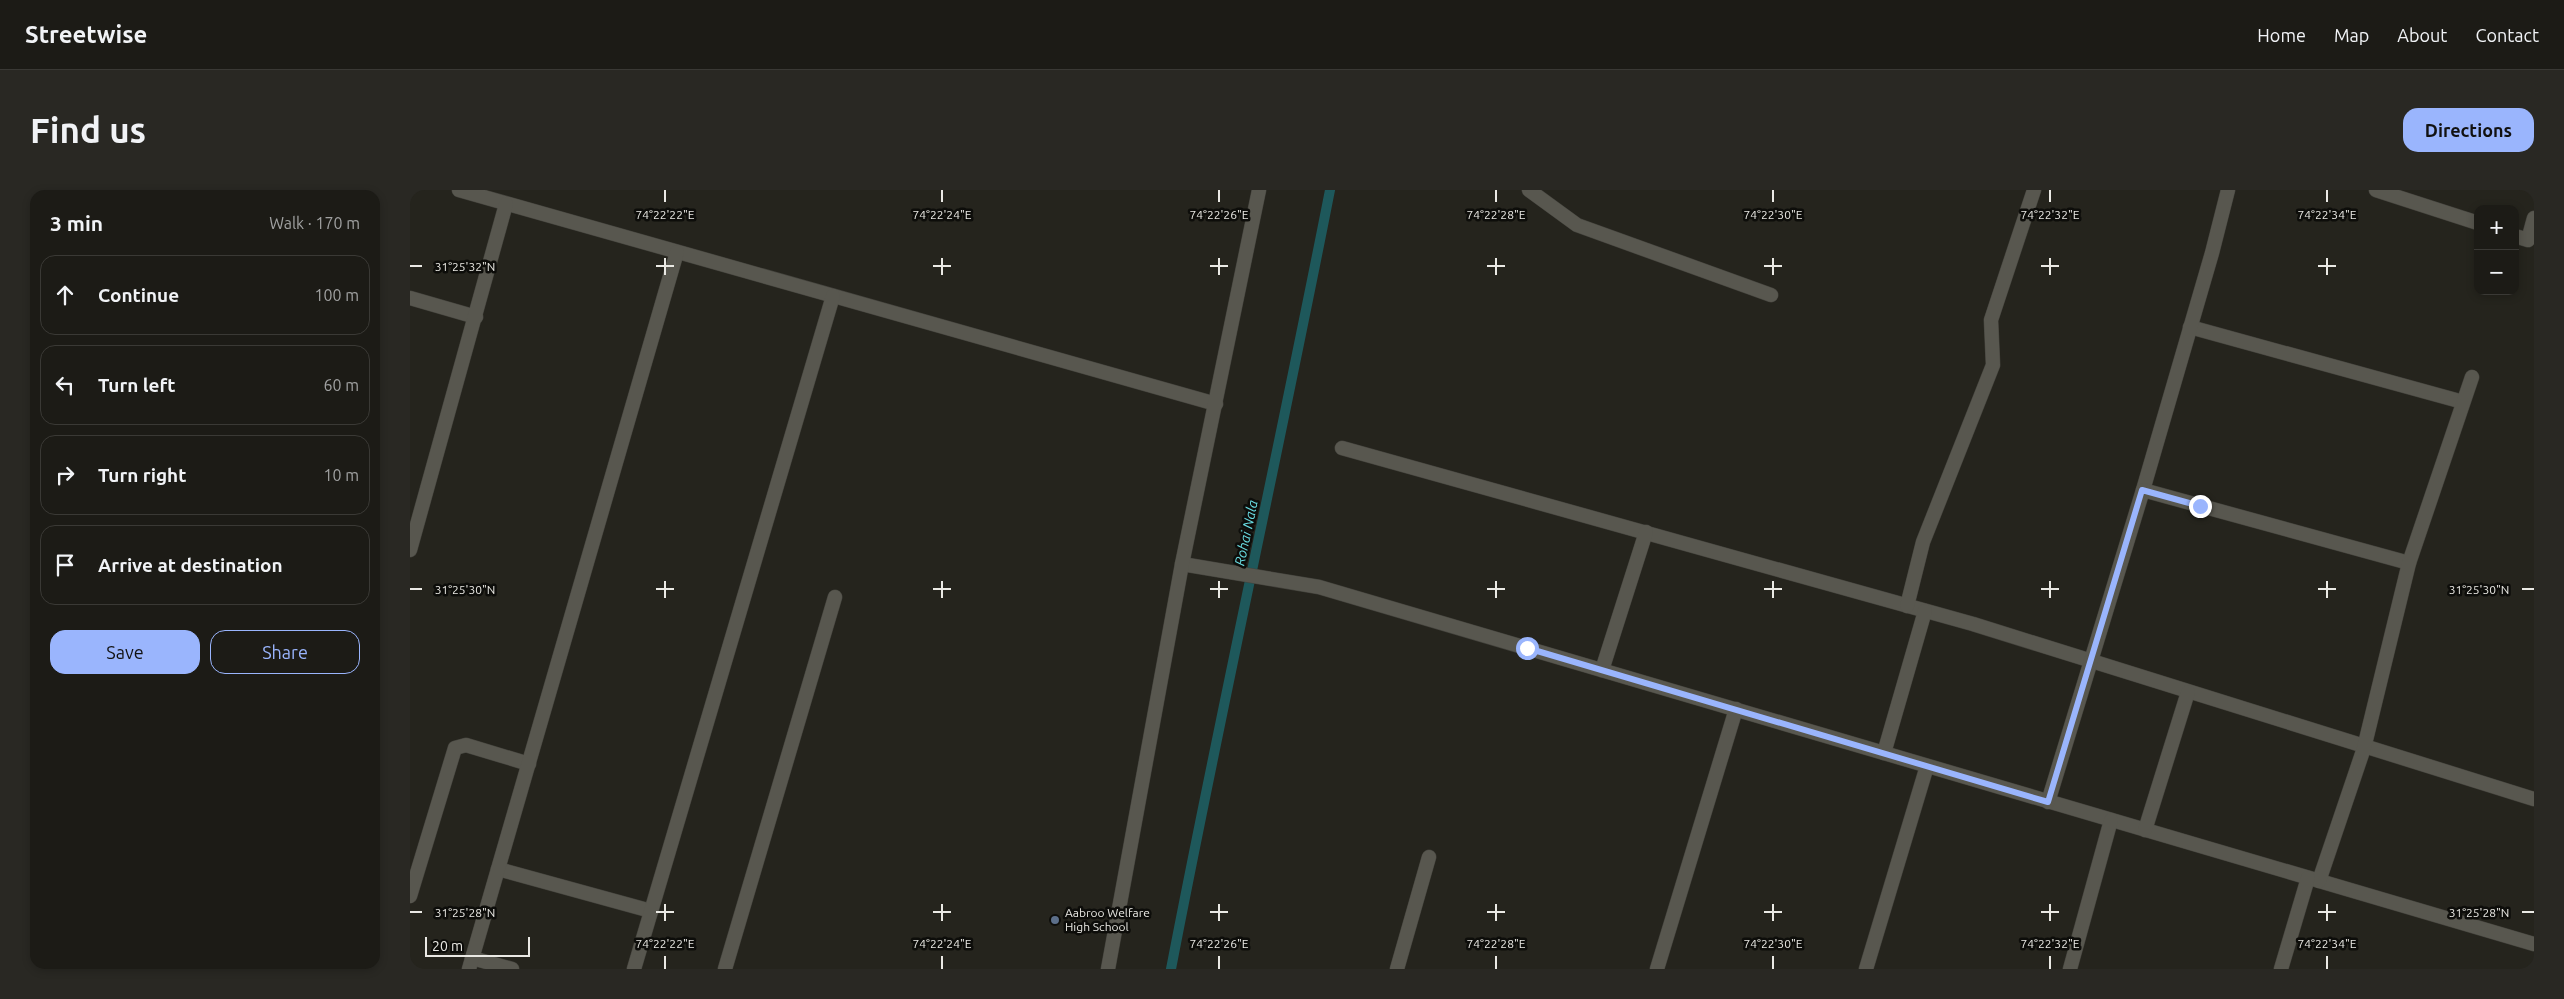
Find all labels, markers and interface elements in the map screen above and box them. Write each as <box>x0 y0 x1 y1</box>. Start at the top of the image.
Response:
text: Streetwise <box>25 21 147 48</box>
text: Home <box>2257 25 2306 45</box>
text: Map <box>2334 25 2369 45</box>
text: About <box>2397 25 2447 45</box>
text: Contact <box>2475 25 2539 45</box>
button: Directions <box>2403 108 2534 152</box>
text: Find us <box>30 110 146 150</box>
map controls <box>2474 205 2519 295</box>
button: + <box>2474 205 2519 250</box>
text: 74°22'22"E <box>636 208 695 221</box>
text: 74°22'24"E <box>913 208 972 221</box>
text: 74°22'26"E <box>1190 208 1249 221</box>
text: 74°22'28"E <box>1467 208 1526 221</box>
text: 74°22'30"E <box>1744 208 1803 221</box>
text: 74°22'32"E <box>2021 208 2080 221</box>
text: 74°22'34"E <box>2298 208 2357 221</box>
text: 3 min <box>50 211 103 235</box>
text: Walk · 170 m <box>269 214 360 232</box>
button: − <box>2474 250 2519 295</box>
text: 31°25'32"N <box>435 260 495 273</box>
icon: ahead <box>51 281 79 309</box>
text: Continue <box>98 284 179 306</box>
text: 100 m <box>314 286 359 304</box>
icon: left <box>51 371 79 399</box>
text: Turn left <box>98 374 176 396</box>
text: 60 m <box>323 376 359 394</box>
icon: right <box>51 461 79 489</box>
text: Turn right <box>98 464 186 486</box>
text: 10 m <box>323 466 359 484</box>
route end <box>2189 495 2212 518</box>
water label: Rohai Nala <box>1231 498 1261 567</box>
icon: arrive <box>51 551 79 579</box>
text: Arrive at destination <box>98 554 283 576</box>
text: 31°25'30"N <box>435 583 495 596</box>
text: 31°25'30"N <box>2449 583 2509 596</box>
button: Save <box>50 630 200 674</box>
button: Share <box>210 630 360 674</box>
route start <box>1516 637 1539 660</box>
text: 31°25'28"N <box>435 906 495 919</box>
place label: Aabroo Welfare High School <box>1065 906 1150 933</box>
text: 31°25'28"N <box>2449 906 2509 919</box>
marker: Aabroo Welfare High School <box>1049 914 1061 926</box>
scale bar <box>425 934 530 957</box>
text: 74°22'22"E <box>636 937 695 950</box>
text: 74°22'24"E <box>913 937 972 950</box>
text: 74°22'26"E <box>1190 937 1249 950</box>
text: 74°22'28"E <box>1467 937 1526 950</box>
text: 74°22'30"E <box>1744 937 1803 950</box>
text: 74°22'32"E <box>2021 937 2080 950</box>
text: 74°22'34"E <box>2298 937 2357 950</box>
text: 20 m <box>432 938 463 954</box>

